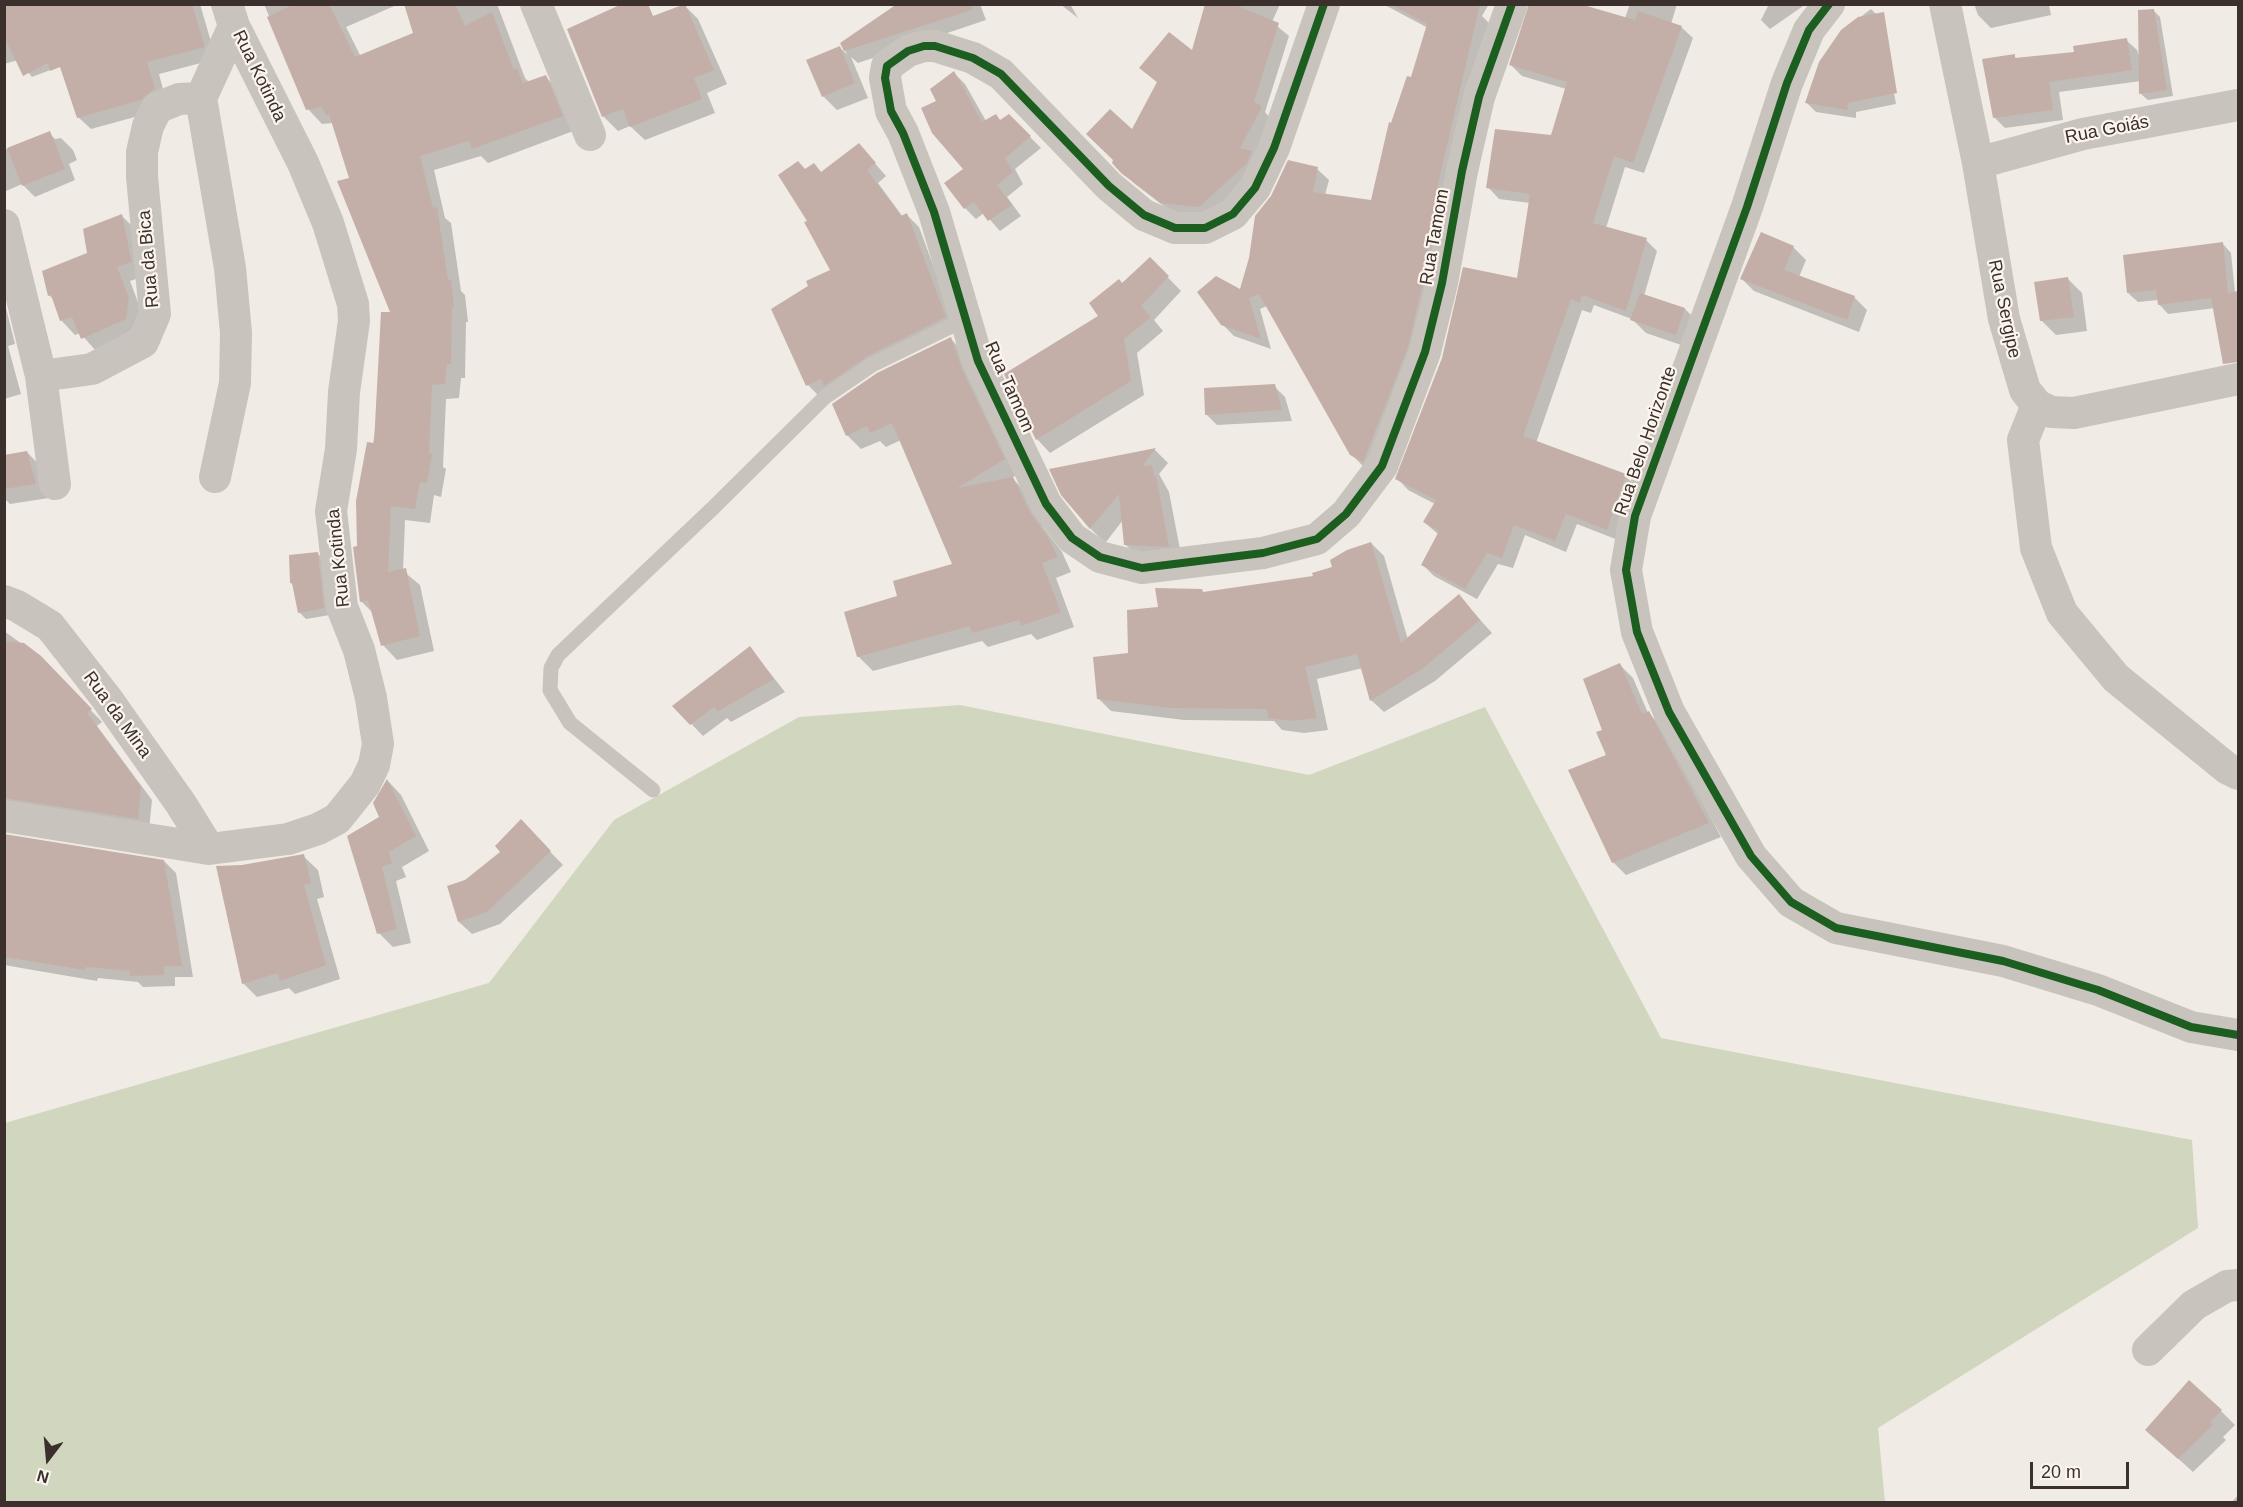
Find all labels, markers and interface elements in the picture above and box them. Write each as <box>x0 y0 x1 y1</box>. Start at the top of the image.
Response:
street label: Rua Kotinda <box>228 27 290 125</box>
street label: Rua Goiás <box>2063 111 2151 149</box>
street label: Rua Tamom <box>1416 187 1454 287</box>
street label: Rua da Bica <box>134 209 164 309</box>
street label: Rua Sergipe <box>1983 258 2025 360</box>
street label: Rua Tamom <box>979 338 1039 436</box>
street label: Rua Belo Horizonte <box>1610 364 1682 518</box>
street label: Rua Kotinda <box>323 508 355 608</box>
street label: Rua da Mina <box>78 667 156 763</box>
north arrow <box>18 1429 78 1489</box>
scale bar <box>2033 1450 2132 1488</box>
text: 20 m <box>2041 1462 2081 1482</box>
text: N <box>35 1467 51 1487</box>

